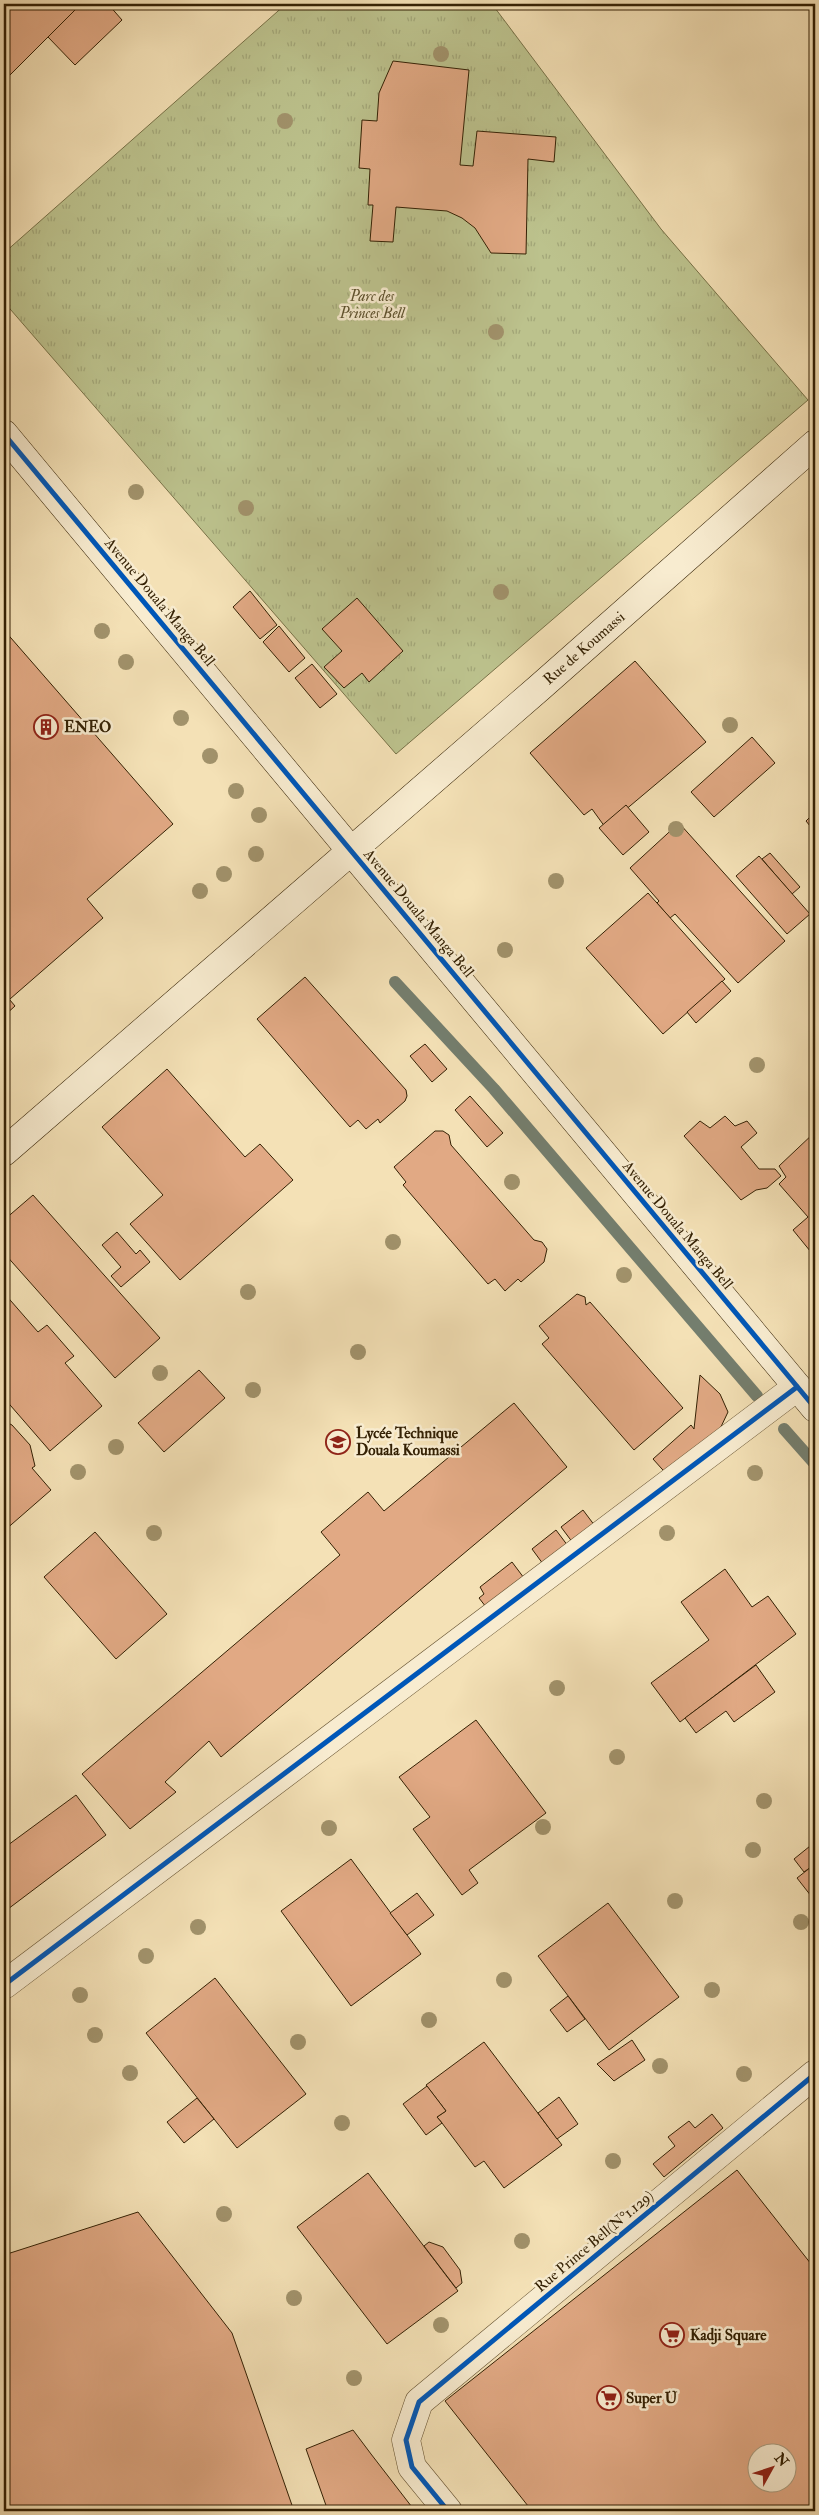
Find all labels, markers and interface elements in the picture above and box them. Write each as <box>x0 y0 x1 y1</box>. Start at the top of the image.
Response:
park label: Parc des Princes Bell <box>338 287 406 323</box>
street label: Avenue Douala Manga Bell <box>100 533 219 671</box>
street label: Rue de Koumassi <box>540 608 629 689</box>
building icon: ENEO <box>33 714 59 740</box>
place label: ENEO <box>64 718 111 737</box>
street label: Avenue Douala Manga Bell <box>359 844 478 982</box>
street label: Avenue Douala Manga Bell <box>618 1156 737 1294</box>
place label: Lycée Technique Douala Koumassi <box>356 1424 460 1460</box>
school or university icon: Lycée Technique Douala Koumassi <box>325 1429 351 1455</box>
street label: Rue Prince Bell(N°1.129) <box>531 2186 657 2296</box>
supermarket icon: Kadji Square <box>659 2322 685 2348</box>
place label: Kadji Square <box>690 2326 767 2346</box>
supermarket icon: Super U <box>596 2385 622 2411</box>
place label: Super U <box>626 2389 678 2409</box>
north arrow <box>746 2442 796 2492</box>
text: N <box>770 2449 792 2471</box>

